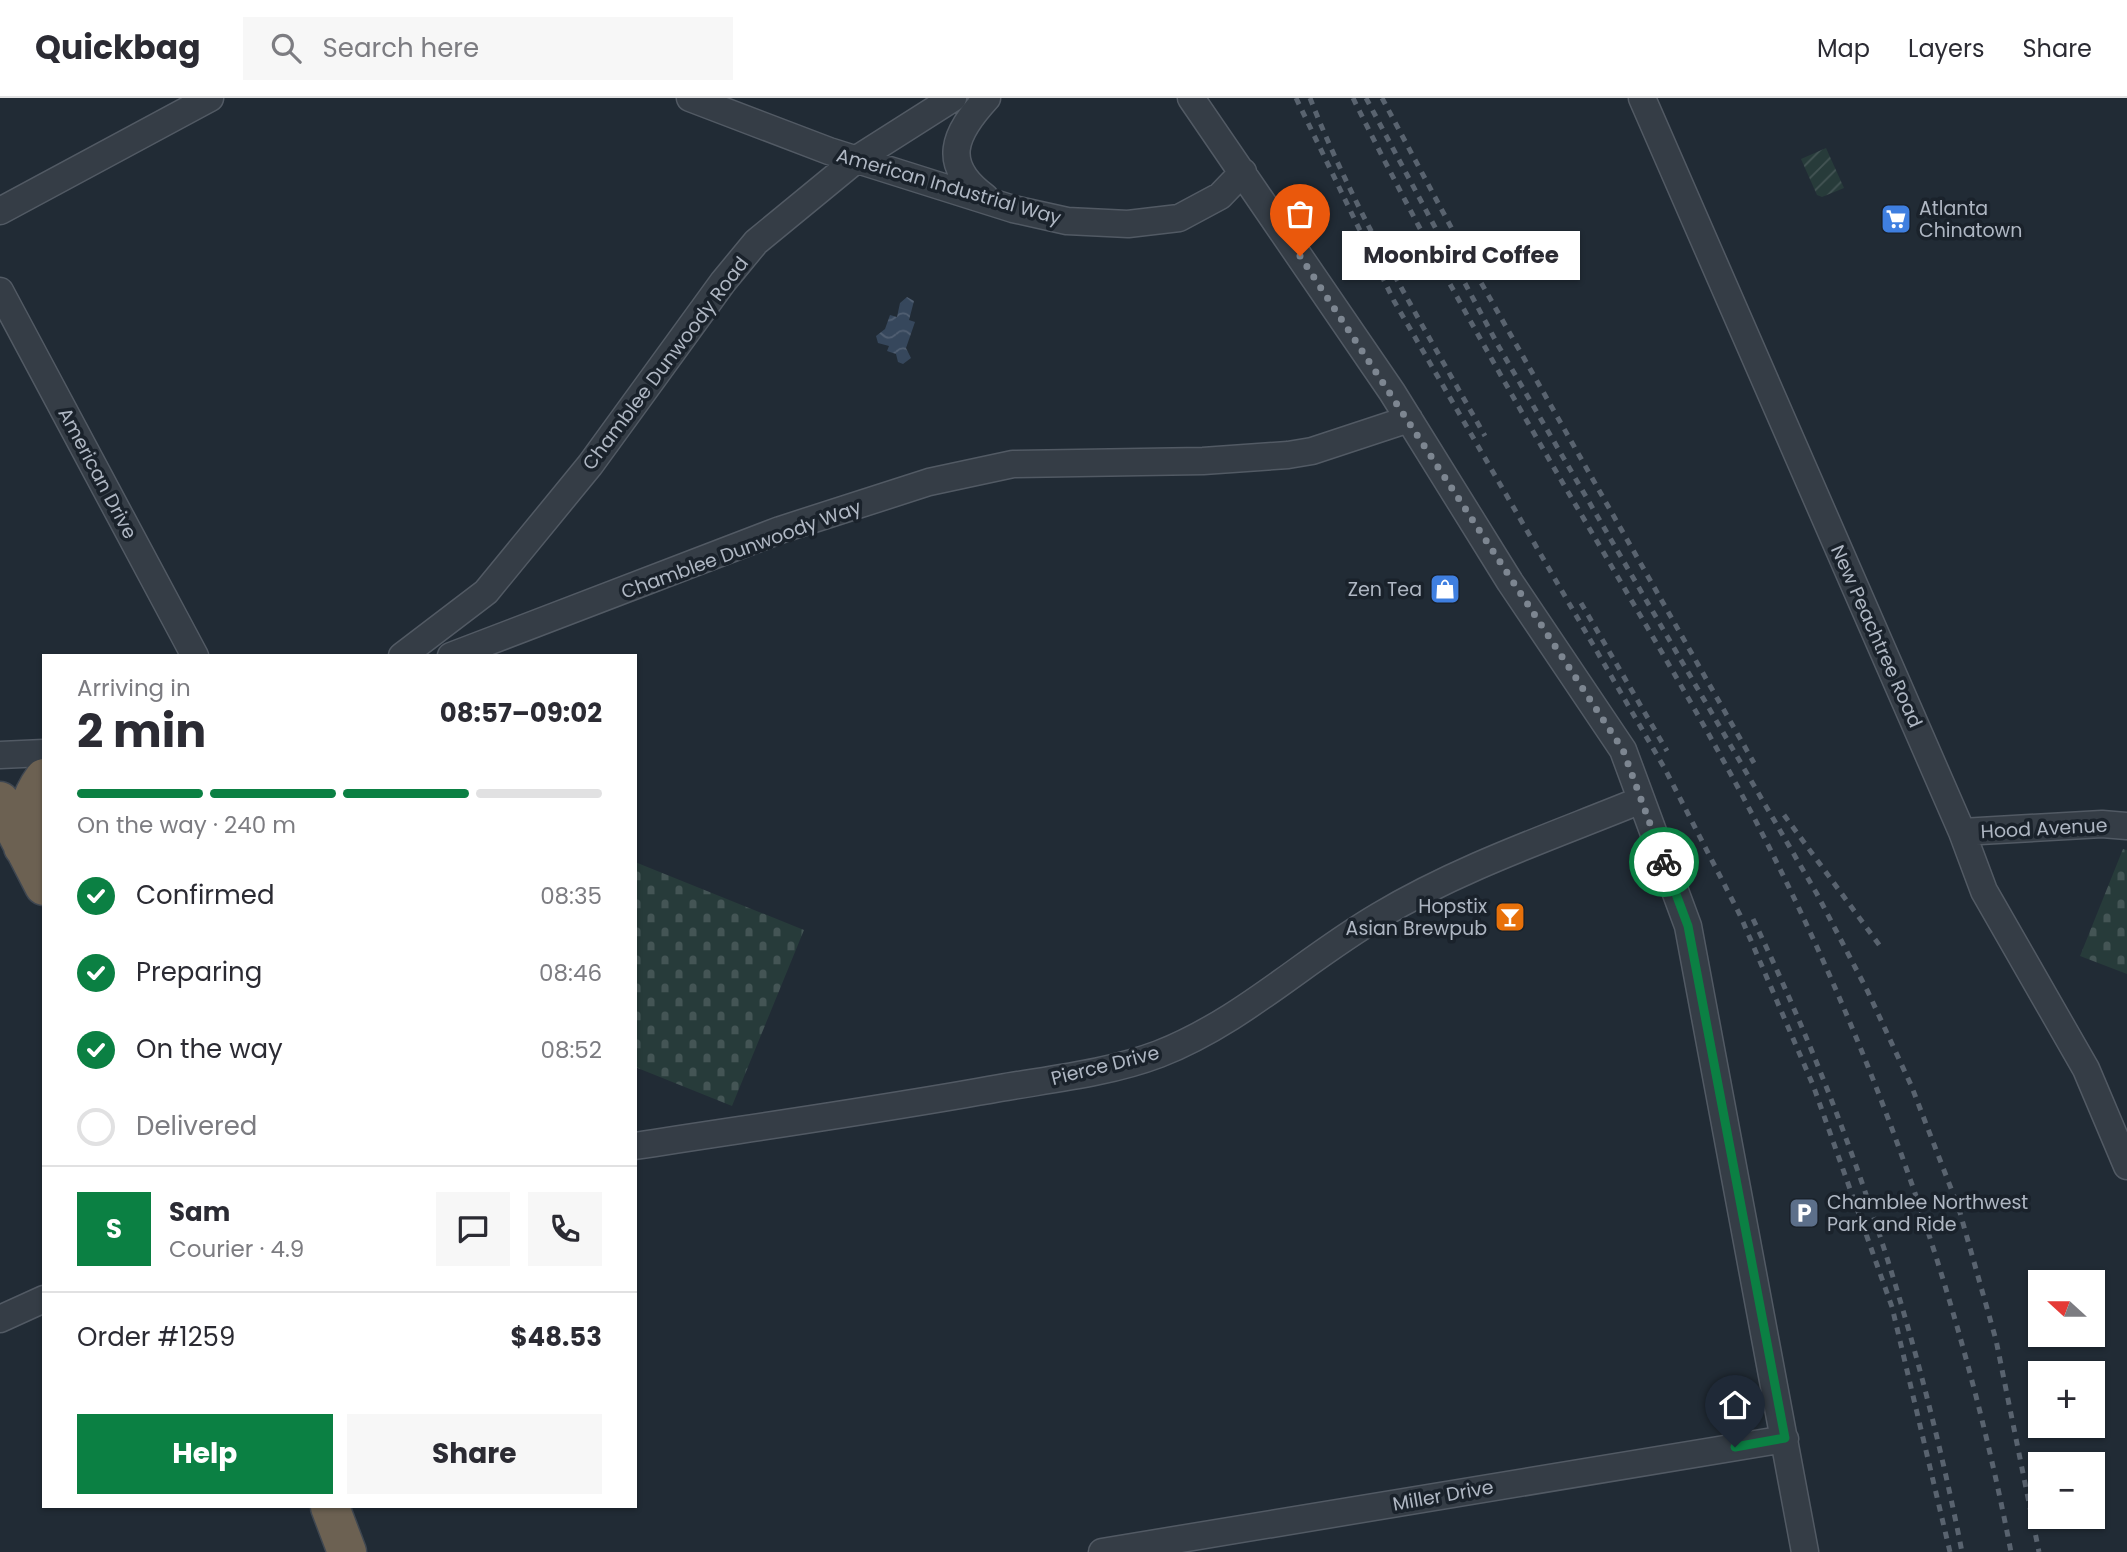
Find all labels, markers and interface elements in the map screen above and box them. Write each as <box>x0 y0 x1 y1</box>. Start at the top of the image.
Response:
search box <box>243 17 733 80</box>
text: Quickbag <box>35 24 201 71</box>
icon: search <box>267 29 305 67</box>
text: Search here <box>323 30 479 66</box>
text: Map <box>1817 32 1870 65</box>
text: Layers <box>1908 32 1984 65</box>
text: Share <box>2022 32 2092 65</box>
street label: American Industrial Way <box>833 141 1065 232</box>
pin <box>1270 184 1330 256</box>
icon: bag <box>1281 195 1319 233</box>
place label: Atlanta Chinatown <box>1919 195 2022 244</box>
supermarket icon: Atlanta Chinatown <box>1879 202 1913 236</box>
callout: Moonbird Coffee <box>1342 232 1580 280</box>
text: Moonbird Coffee <box>1363 239 1559 271</box>
street label: Chamblee Dunwoody Road <box>576 251 755 476</box>
street label: American Drive <box>52 403 144 544</box>
street label: Chamblee Dunwoody Way <box>617 493 865 606</box>
street label: New Peachtree Road <box>1824 541 1929 732</box>
shop icon: Zen Tea <box>1428 572 1462 606</box>
place label: Zen Tea <box>1348 576 1422 603</box>
text: Arriving in <box>77 672 191 704</box>
text: 08:57–09:02 <box>440 695 602 731</box>
text: 2 min <box>77 699 206 763</box>
text: On the way · 240 m <box>77 809 296 841</box>
street label: Hood Avenue <box>1980 812 2108 845</box>
courier <box>1629 827 1699 897</box>
icon: bike <box>1645 843 1683 881</box>
icon: check <box>77 877 115 915</box>
text: Confirmed <box>136 877 274 913</box>
text: 08:35 <box>540 880 602 912</box>
place label: Hopstix Asian Brewpub <box>1346 893 1487 942</box>
bar icon: Hopstix Asian Brewpub <box>1493 900 1527 934</box>
icon: check <box>77 954 115 992</box>
text: Preparing <box>136 954 262 990</box>
text: 08:46 <box>539 957 602 989</box>
icon: check <box>77 1031 115 1069</box>
text: On the way <box>136 1031 283 1067</box>
text: 08:52 <box>540 1034 602 1066</box>
street label: Pierce Drive <box>1048 1039 1162 1092</box>
text: Delivered <box>136 1108 257 1144</box>
place label: Chamblee Northwest Park and Ride <box>1827 1189 2028 1238</box>
button: chat <box>436 1192 510 1266</box>
button: phone <box>528 1192 602 1266</box>
text: Sam <box>169 1194 230 1230</box>
parking icon: Chamblee Northwest Park and Ride <box>1787 1196 1821 1230</box>
text: S <box>106 1211 122 1247</box>
text: Courier · 4.9 <box>169 1233 304 1265</box>
north arrow <box>2028 1270 2105 1348</box>
map controls <box>2028 1270 2105 1529</box>
text: Order #1259 <box>77 1319 235 1355</box>
text: $48.53 <box>510 1319 602 1355</box>
button: + <box>2028 1361 2105 1438</box>
pin <box>1705 1375 1765 1447</box>
icon: home <box>1716 1386 1754 1424</box>
button: Help <box>77 1414 333 1494</box>
button: Share <box>347 1414 602 1494</box>
button: − <box>2028 1452 2105 1529</box>
street label: Miller Drive <box>1391 1473 1496 1518</box>

